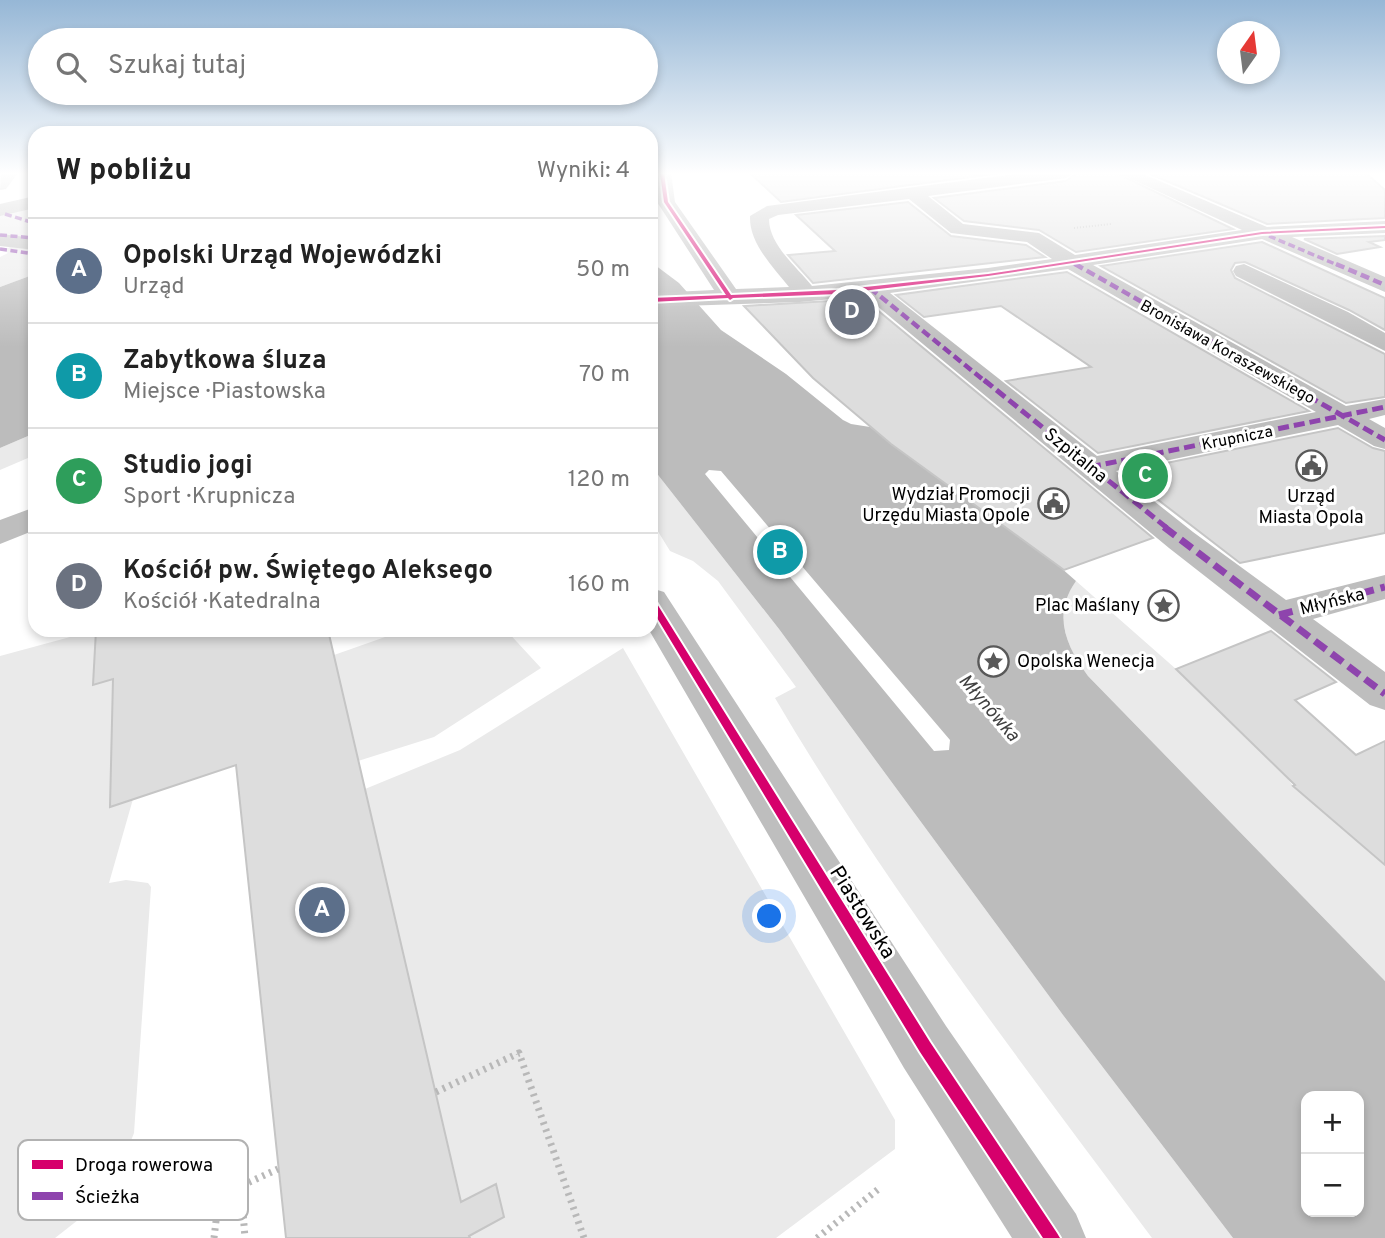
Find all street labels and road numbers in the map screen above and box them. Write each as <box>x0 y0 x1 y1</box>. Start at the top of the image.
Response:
street label: Bronisława Koraszewskiego <box>1136 296 1318 409</box>
street label: Krupnicza <box>1200 422 1275 456</box>
street label: Szpitalna <box>1039 424 1111 489</box>
street label: Młyńska <box>1298 583 1367 622</box>
street label: Piastowska <box>822 861 901 964</box>

